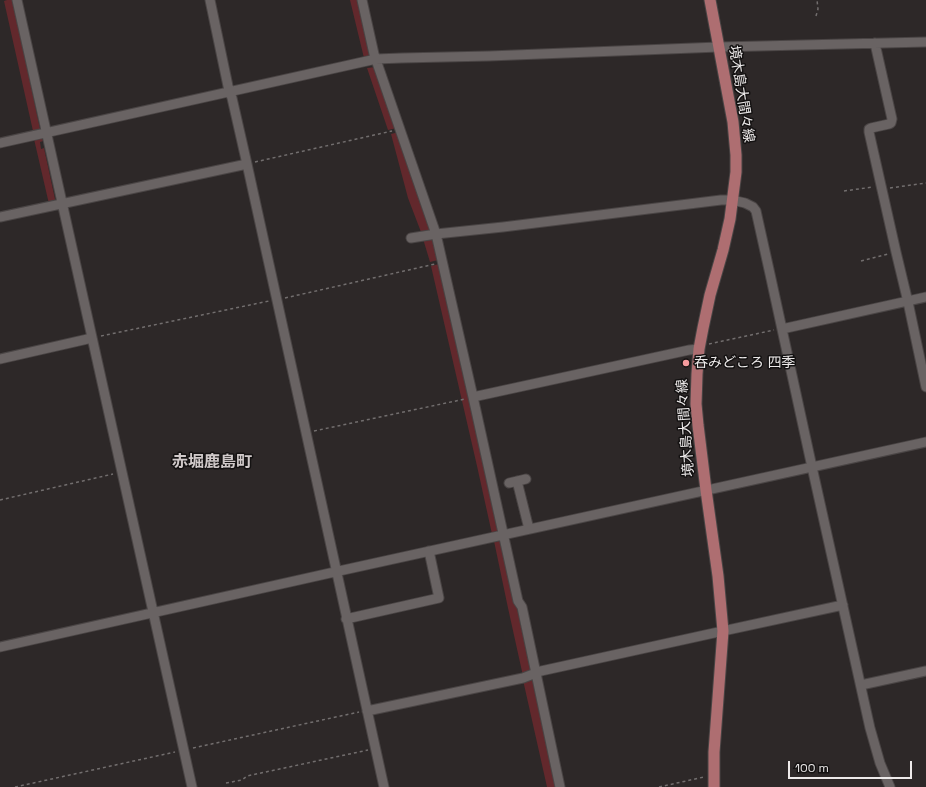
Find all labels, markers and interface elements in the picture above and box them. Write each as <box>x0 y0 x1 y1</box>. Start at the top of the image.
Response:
street label: 境木島大間々線 <box>725 44 757 144</box>
place label: 呑みどころ 四季 <box>694 355 796 371</box>
marker: 呑みどころ 四季 <box>681 358 691 368</box>
street label: 境木島大間々線 <box>674 379 698 477</box>
district label: 赤堀鹿島町 <box>172 453 252 473</box>
scale bar <box>790 753 914 779</box>
text: 100 m <box>795 760 829 776</box>

